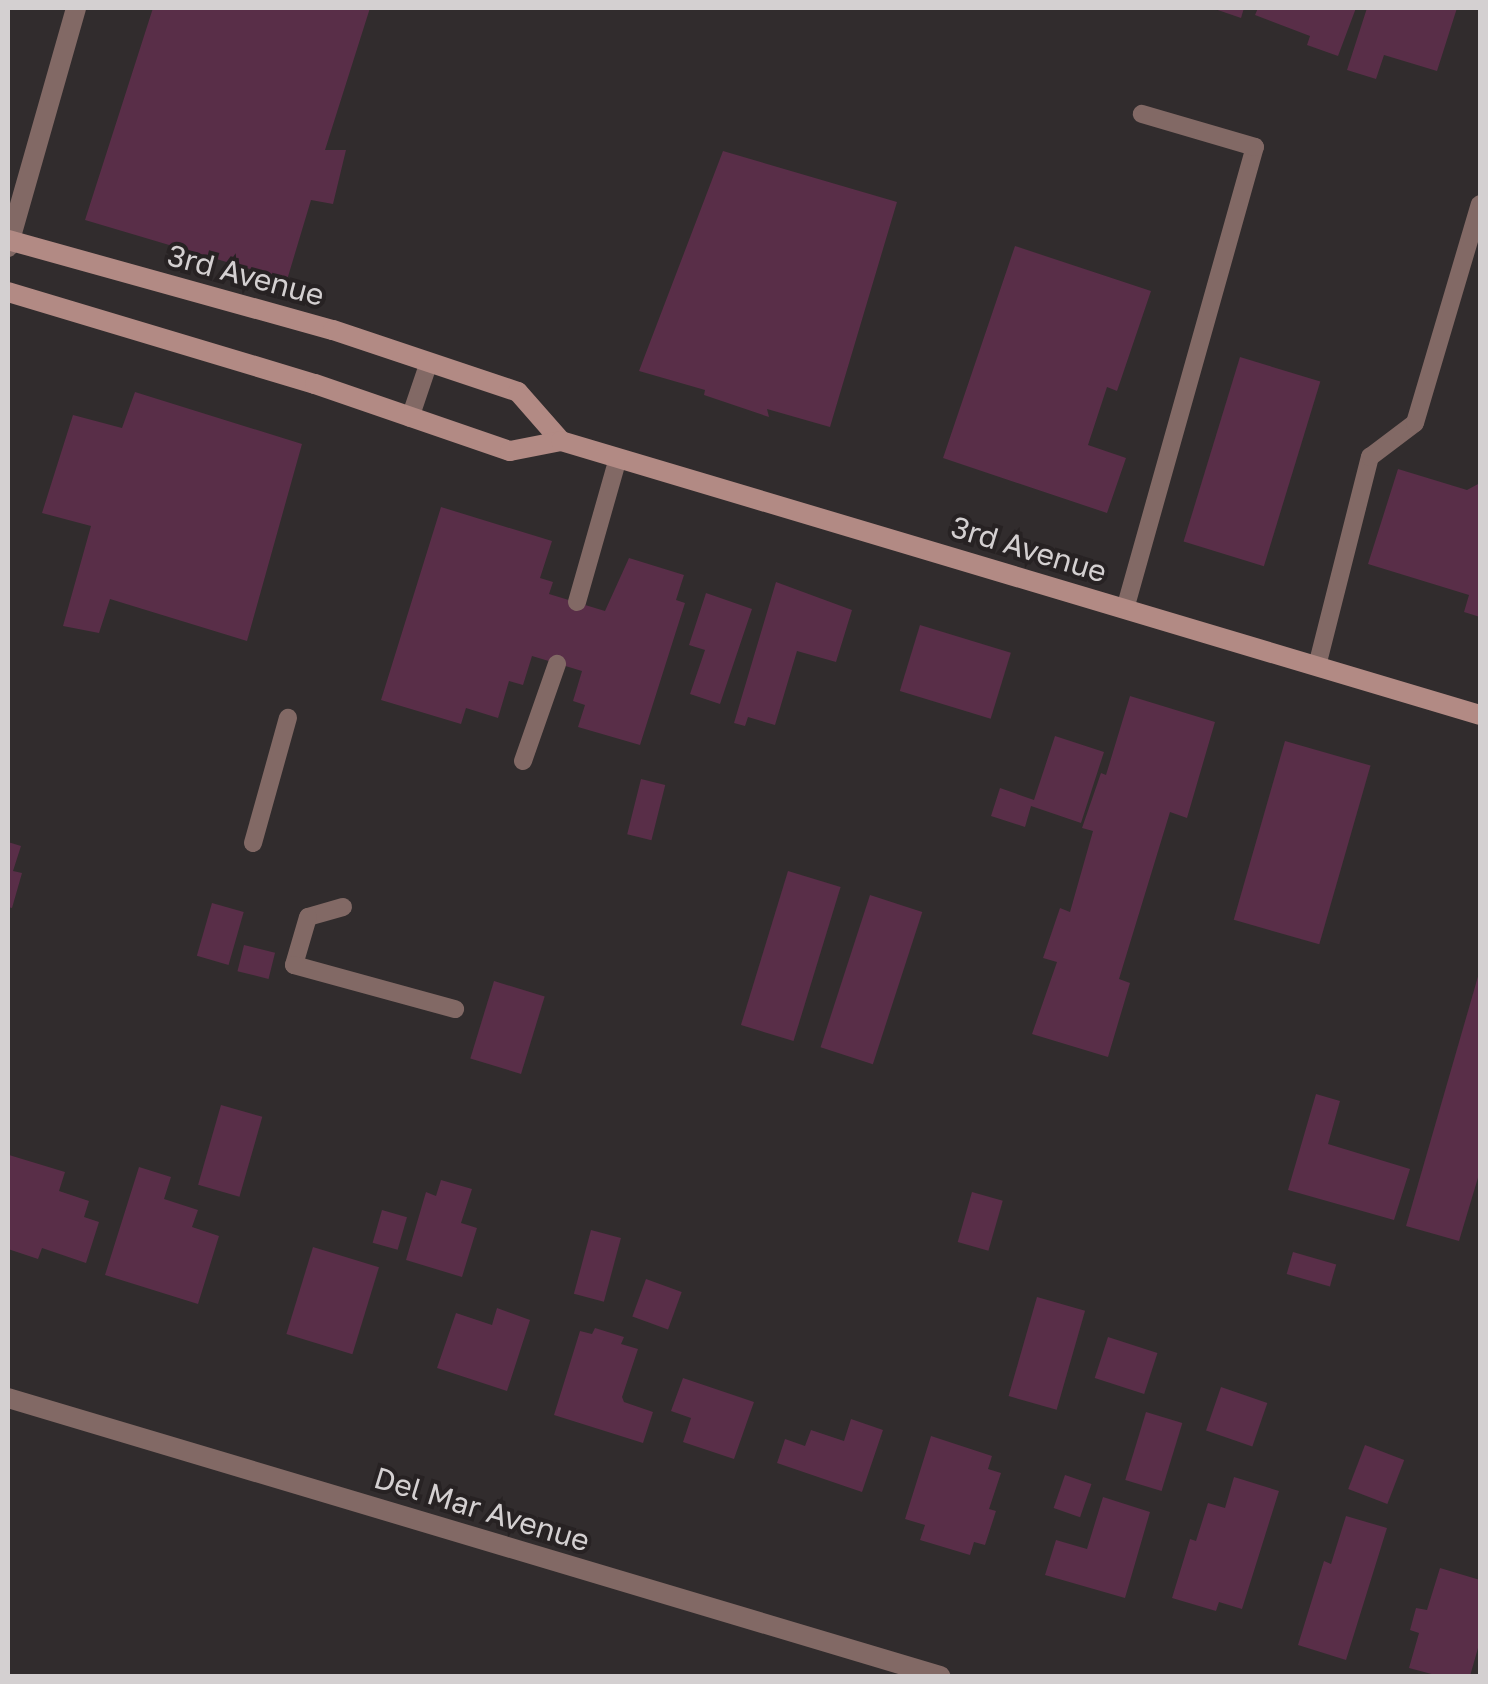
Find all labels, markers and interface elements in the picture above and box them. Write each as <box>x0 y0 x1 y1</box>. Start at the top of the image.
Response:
street label: 3rd Avenue <box>164 237 328 313</box>
street label: 3rd Avenue <box>947 508 1111 590</box>
street label: Del Mar Avenue <box>370 1459 594 1559</box>

